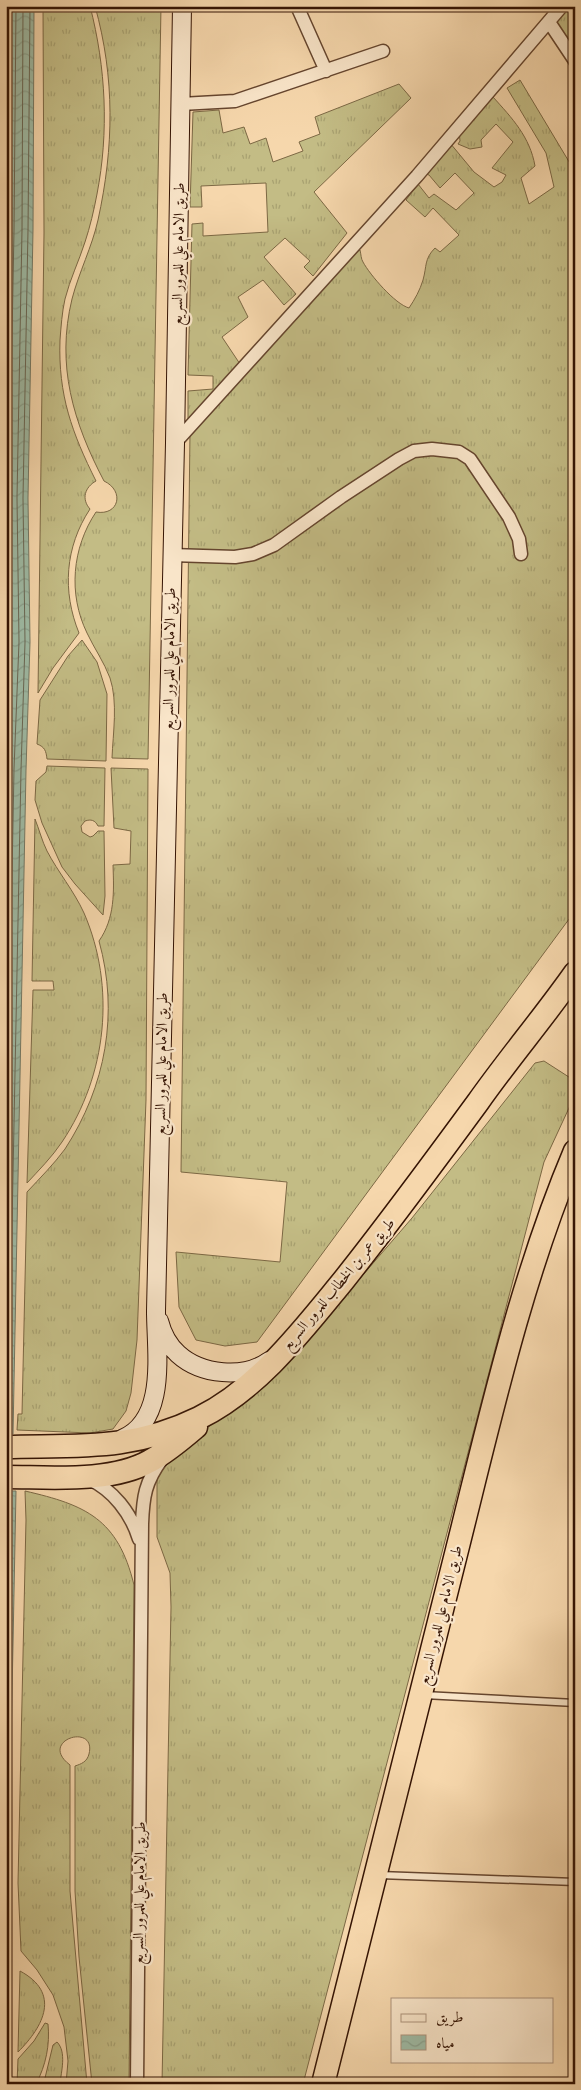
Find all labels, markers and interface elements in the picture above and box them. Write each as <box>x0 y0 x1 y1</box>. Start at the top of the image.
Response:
street label: طريق الامام علي للمرور السريع <box>168 182 193 326</box>
street label: طريق الامام علي للمرور السريع <box>159 587 184 731</box>
street label: طريق الامام علي للمرور السريع <box>151 992 176 1136</box>
street label: طريق عمر بن الخطاب للمرور السريع <box>277 1214 402 1357</box>
street label: طريق الامام علي للمرور السريع <box>414 1543 471 1688</box>
street label: طريق الامام علي للمرور السريع <box>129 1821 154 1965</box>
legend <box>391 1998 554 2062</box>
text: طريق <box>436 2008 463 2027</box>
text: مياه <box>436 2034 454 2053</box>

